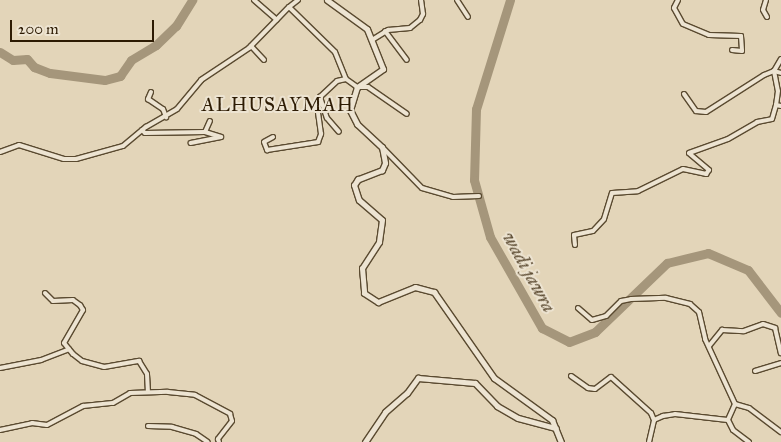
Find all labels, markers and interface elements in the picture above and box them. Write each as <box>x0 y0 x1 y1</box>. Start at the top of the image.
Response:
scale bar <box>12 10 156 42</box>
text: 200 m <box>18 20 59 38</box>
district label: ALHUSAYMAH <box>201 94 355 116</box>
water label: wadi jawra <box>498 228 560 316</box>

